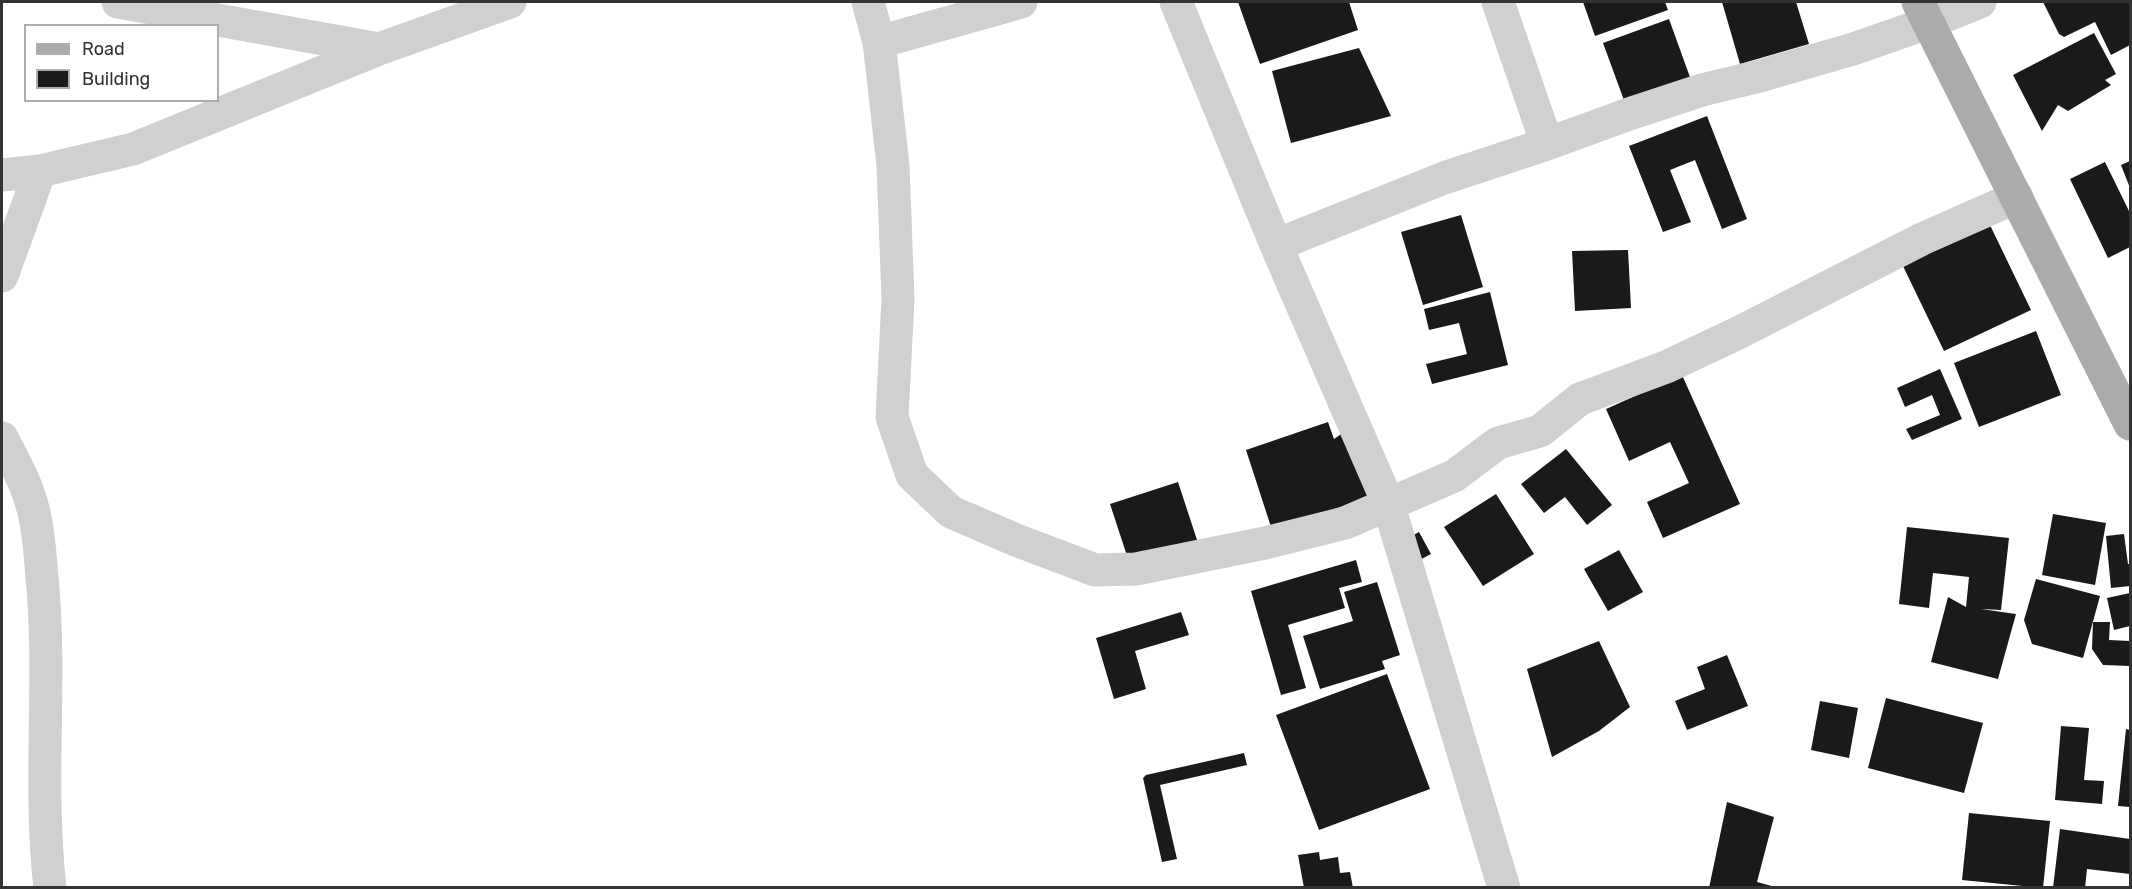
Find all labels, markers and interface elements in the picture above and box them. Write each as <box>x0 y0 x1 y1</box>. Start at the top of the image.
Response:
legend <box>24 24 219 102</box>
text: Road <box>82 38 125 60</box>
text: Building <box>82 68 150 90</box>

